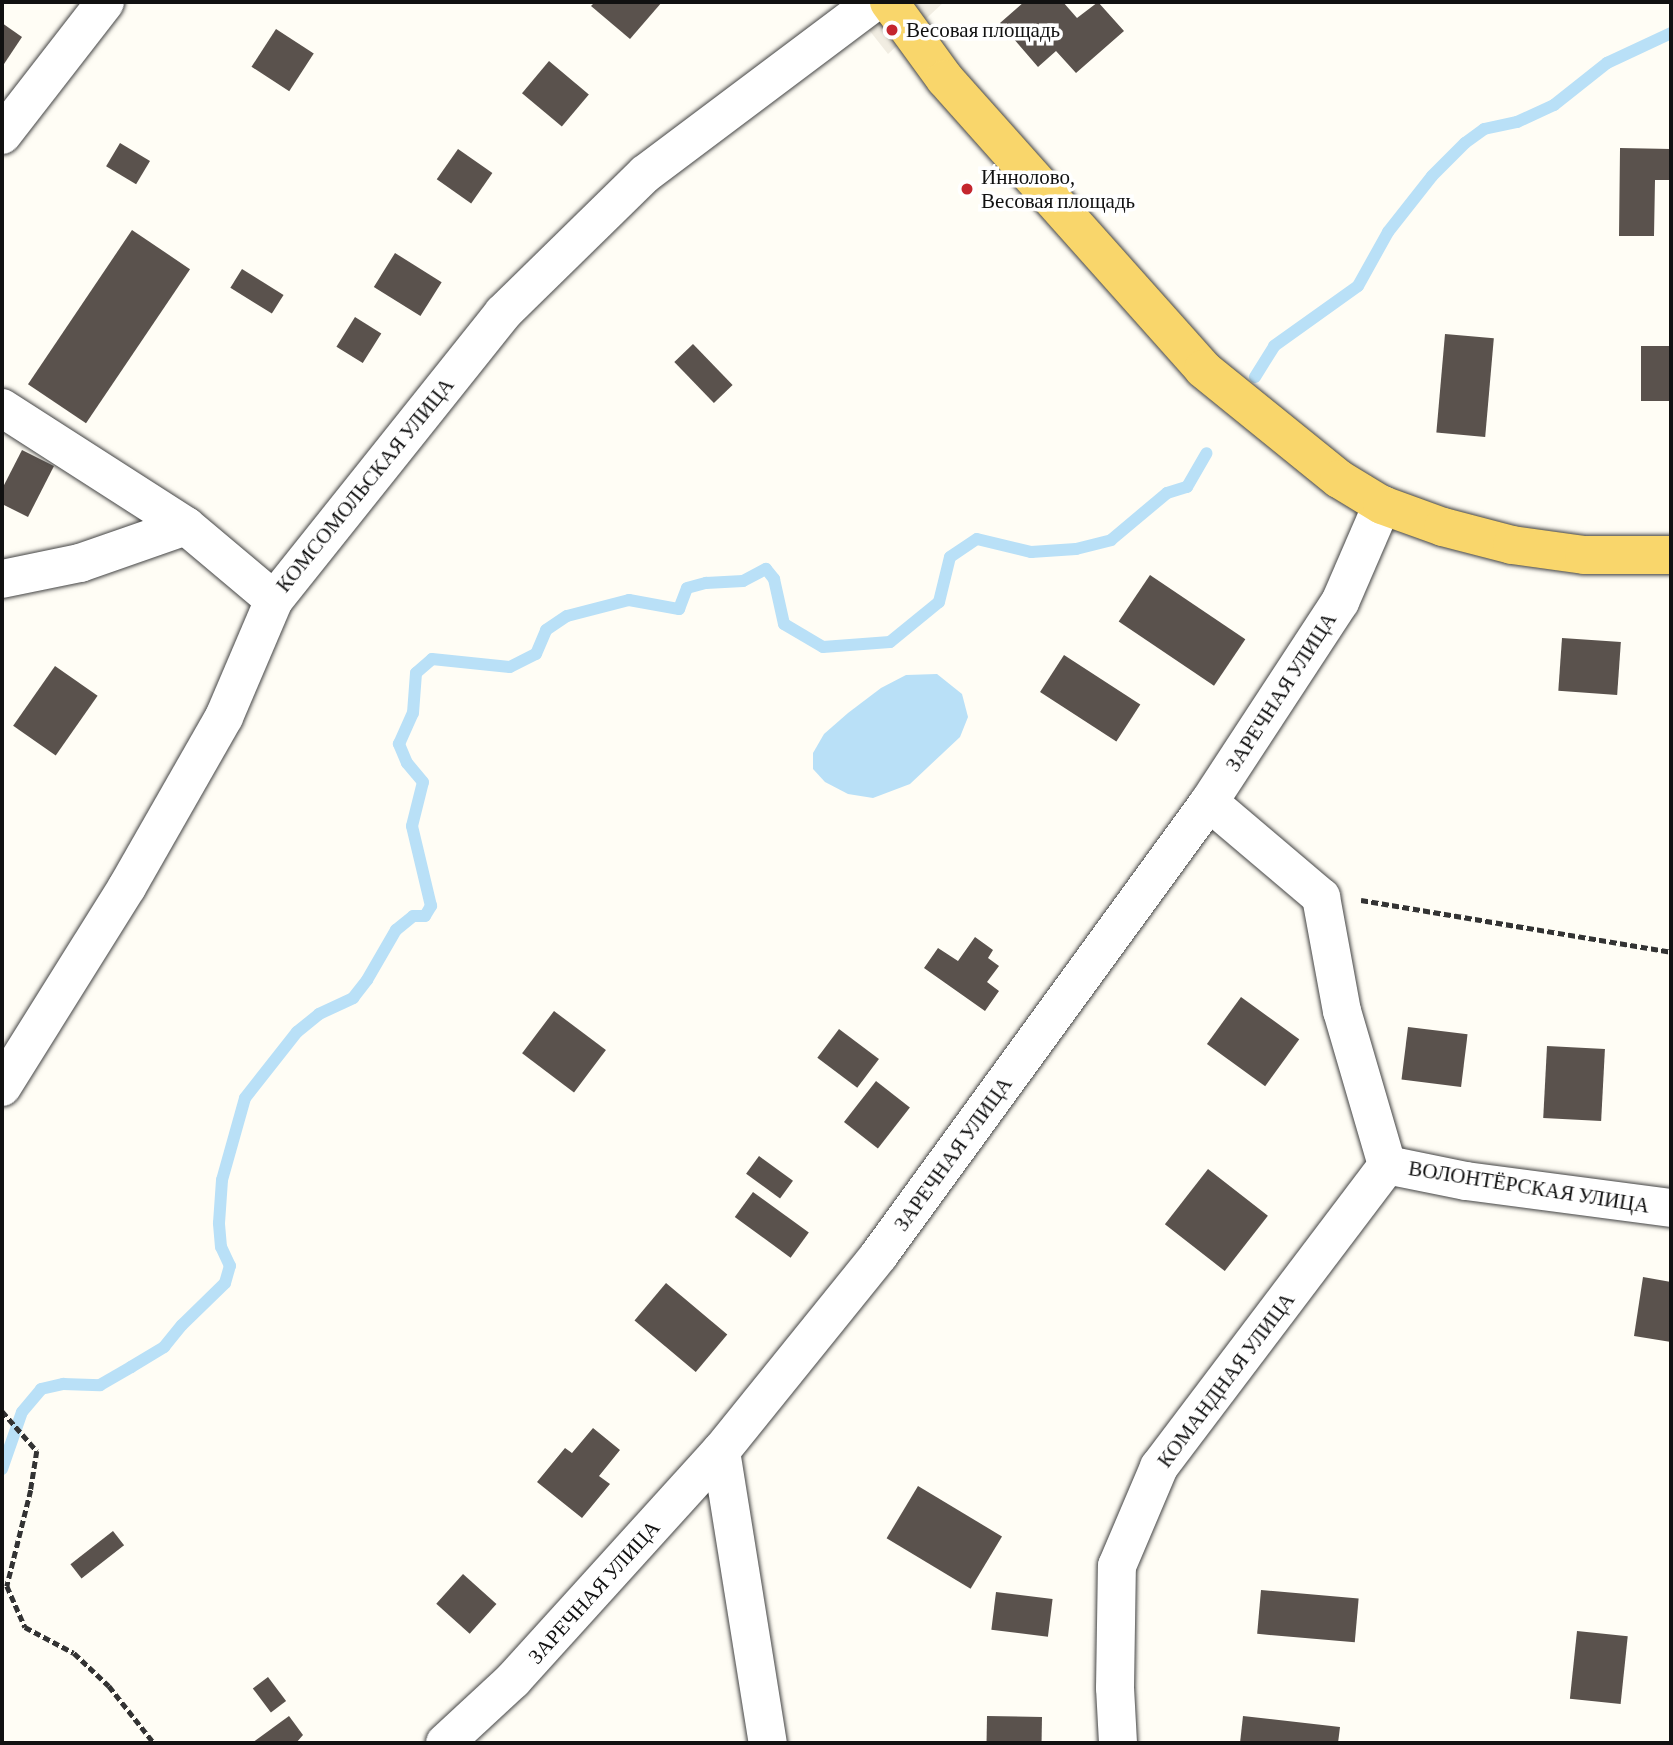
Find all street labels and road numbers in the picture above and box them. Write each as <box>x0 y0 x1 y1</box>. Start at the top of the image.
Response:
street label: КОМСОМОЛЬСКАЯ УЛИЦА <box>271 373 459 597</box>
street label: ЗАРЕЧНАЯ УЛИЦА <box>1220 608 1342 776</box>
street label: ЗАРЕЧНАЯ УЛИЦА <box>889 1072 1017 1236</box>
street label: ВОЛОНТЁРСКАЯ УЛИЦА <box>1407 1155 1651 1219</box>
street label: КОМАНДНАЯ УЛИЦА <box>1152 1288 1300 1472</box>
street label: ЗАРЕЧНАЯ УЛИЦА <box>523 1515 665 1669</box>

